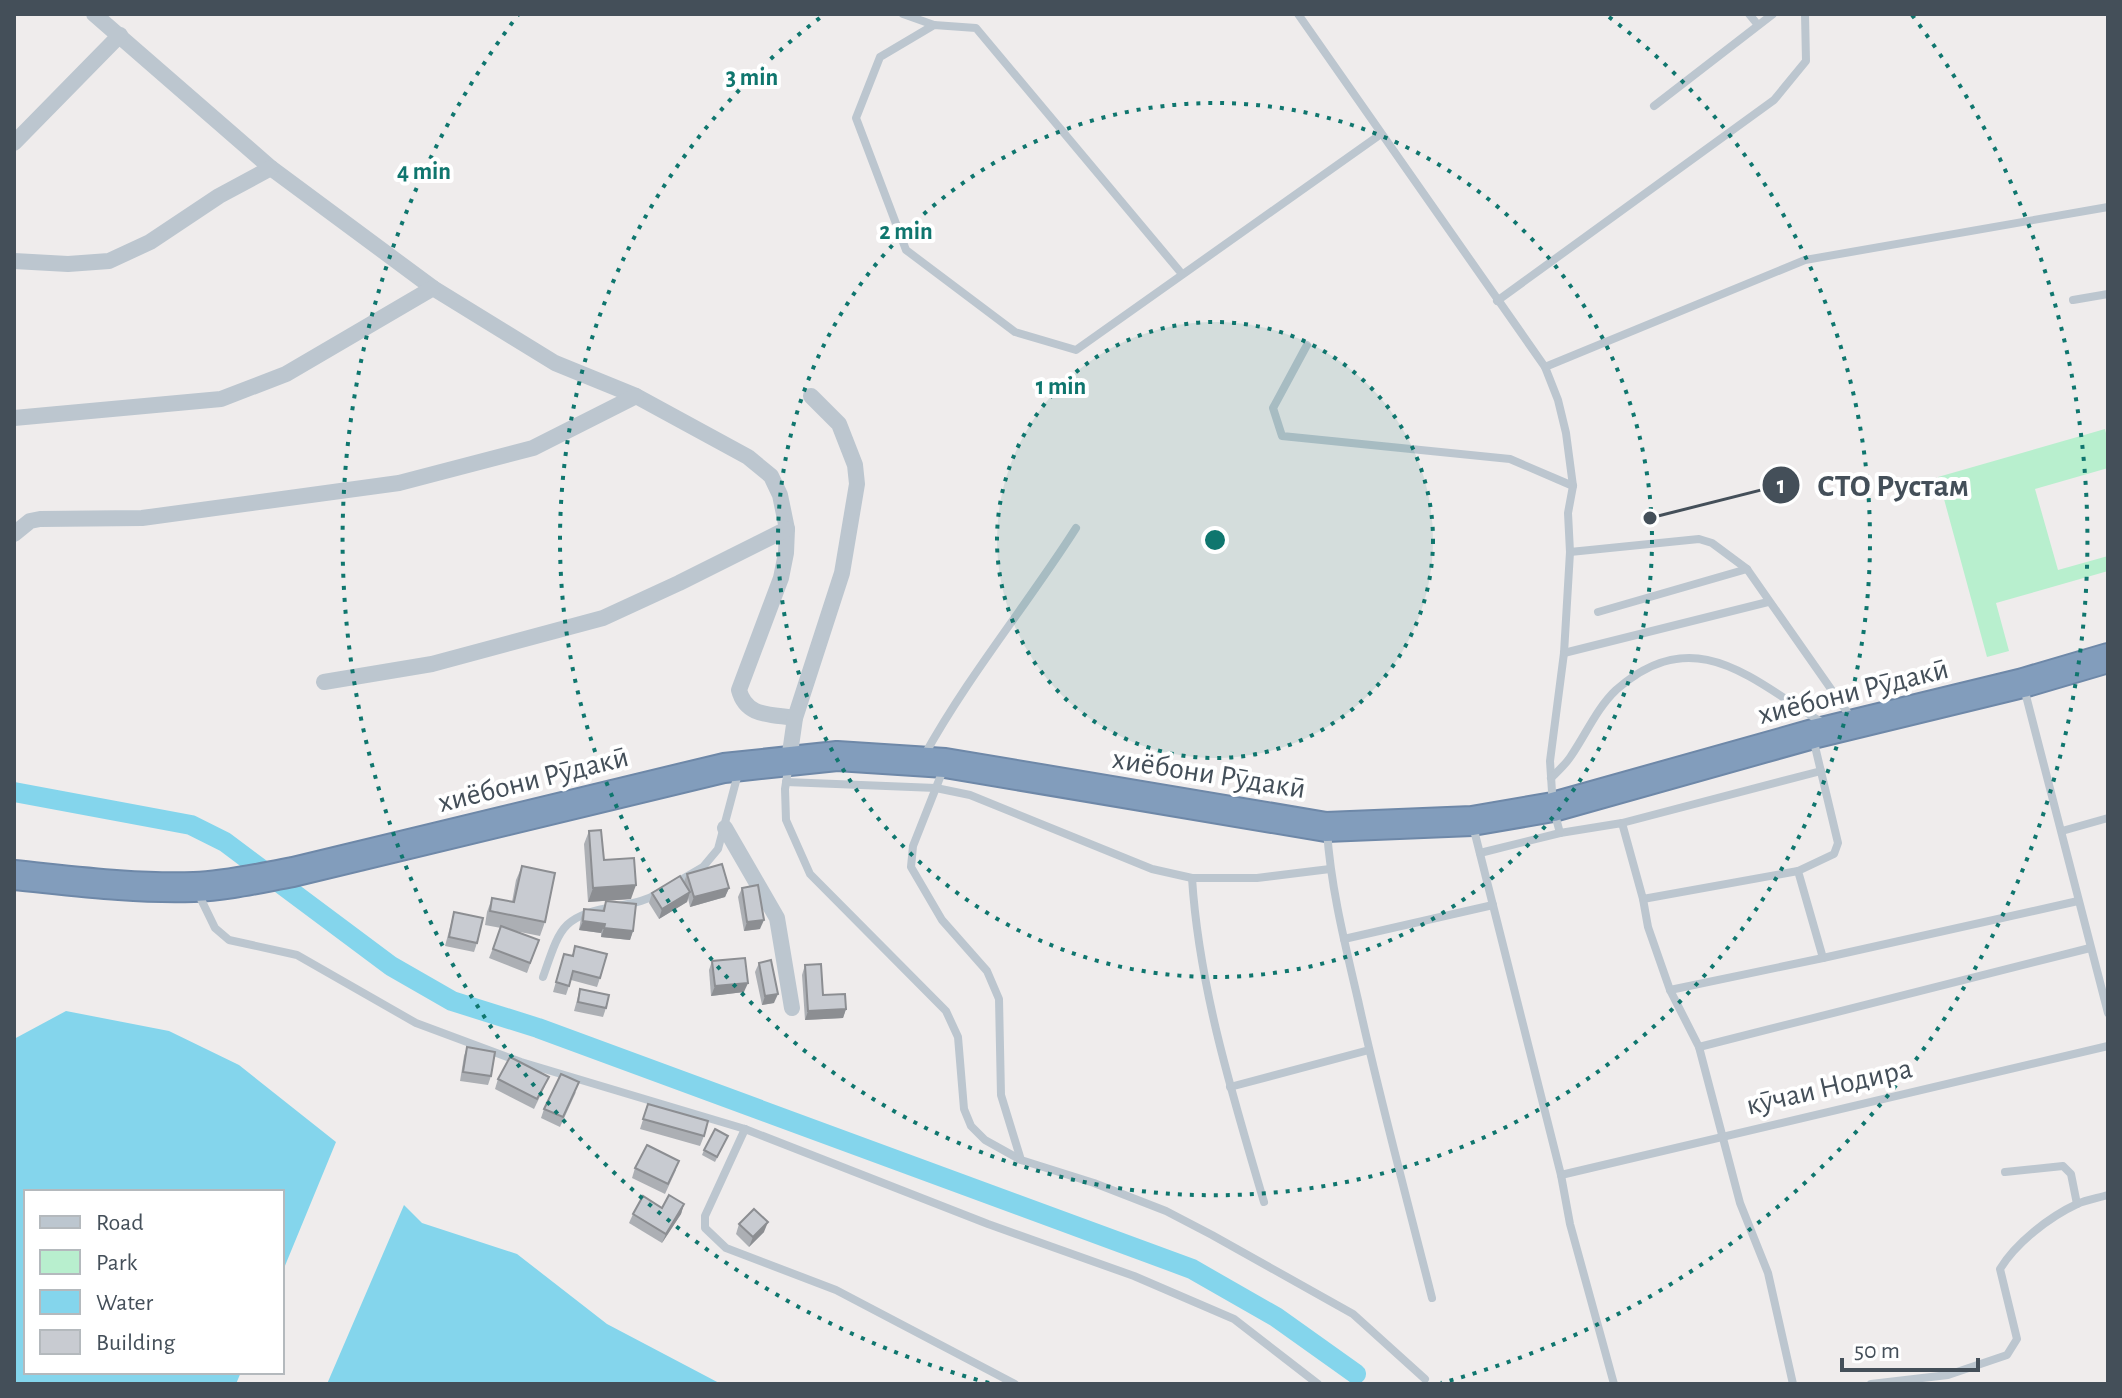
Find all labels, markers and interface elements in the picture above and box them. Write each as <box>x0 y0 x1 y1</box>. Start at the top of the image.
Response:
text: 3 min <box>726 66 778 90</box>
text: 4 min <box>397 160 451 184</box>
text: 2 min <box>879 220 933 244</box>
text: 1 min <box>1036 375 1086 399</box>
callout: СТО Рустам <box>1761 457 1985 513</box>
text: СТО Рустам <box>1817 470 1969 502</box>
text: 1 <box>1777 474 1785 498</box>
centre of rings <box>1201 526 1229 554</box>
street label: хиёбони Рӯдакӣ <box>1755 654 1952 730</box>
street label: хиёбони Рӯдакӣ <box>435 742 632 818</box>
street label: хиёбони Рӯдакӣ <box>1110 744 1308 804</box>
street label: кӯчаи Нодира <box>1743 1053 1915 1121</box>
legend <box>24 1190 284 1374</box>
text: Road <box>96 1211 144 1235</box>
text: Park <box>96 1251 137 1275</box>
text: Water <box>96 1291 154 1315</box>
scale bar <box>1842 1322 1978 1372</box>
text: Building <box>96 1331 175 1355</box>
text: 50 m <box>1854 1339 1900 1363</box>

